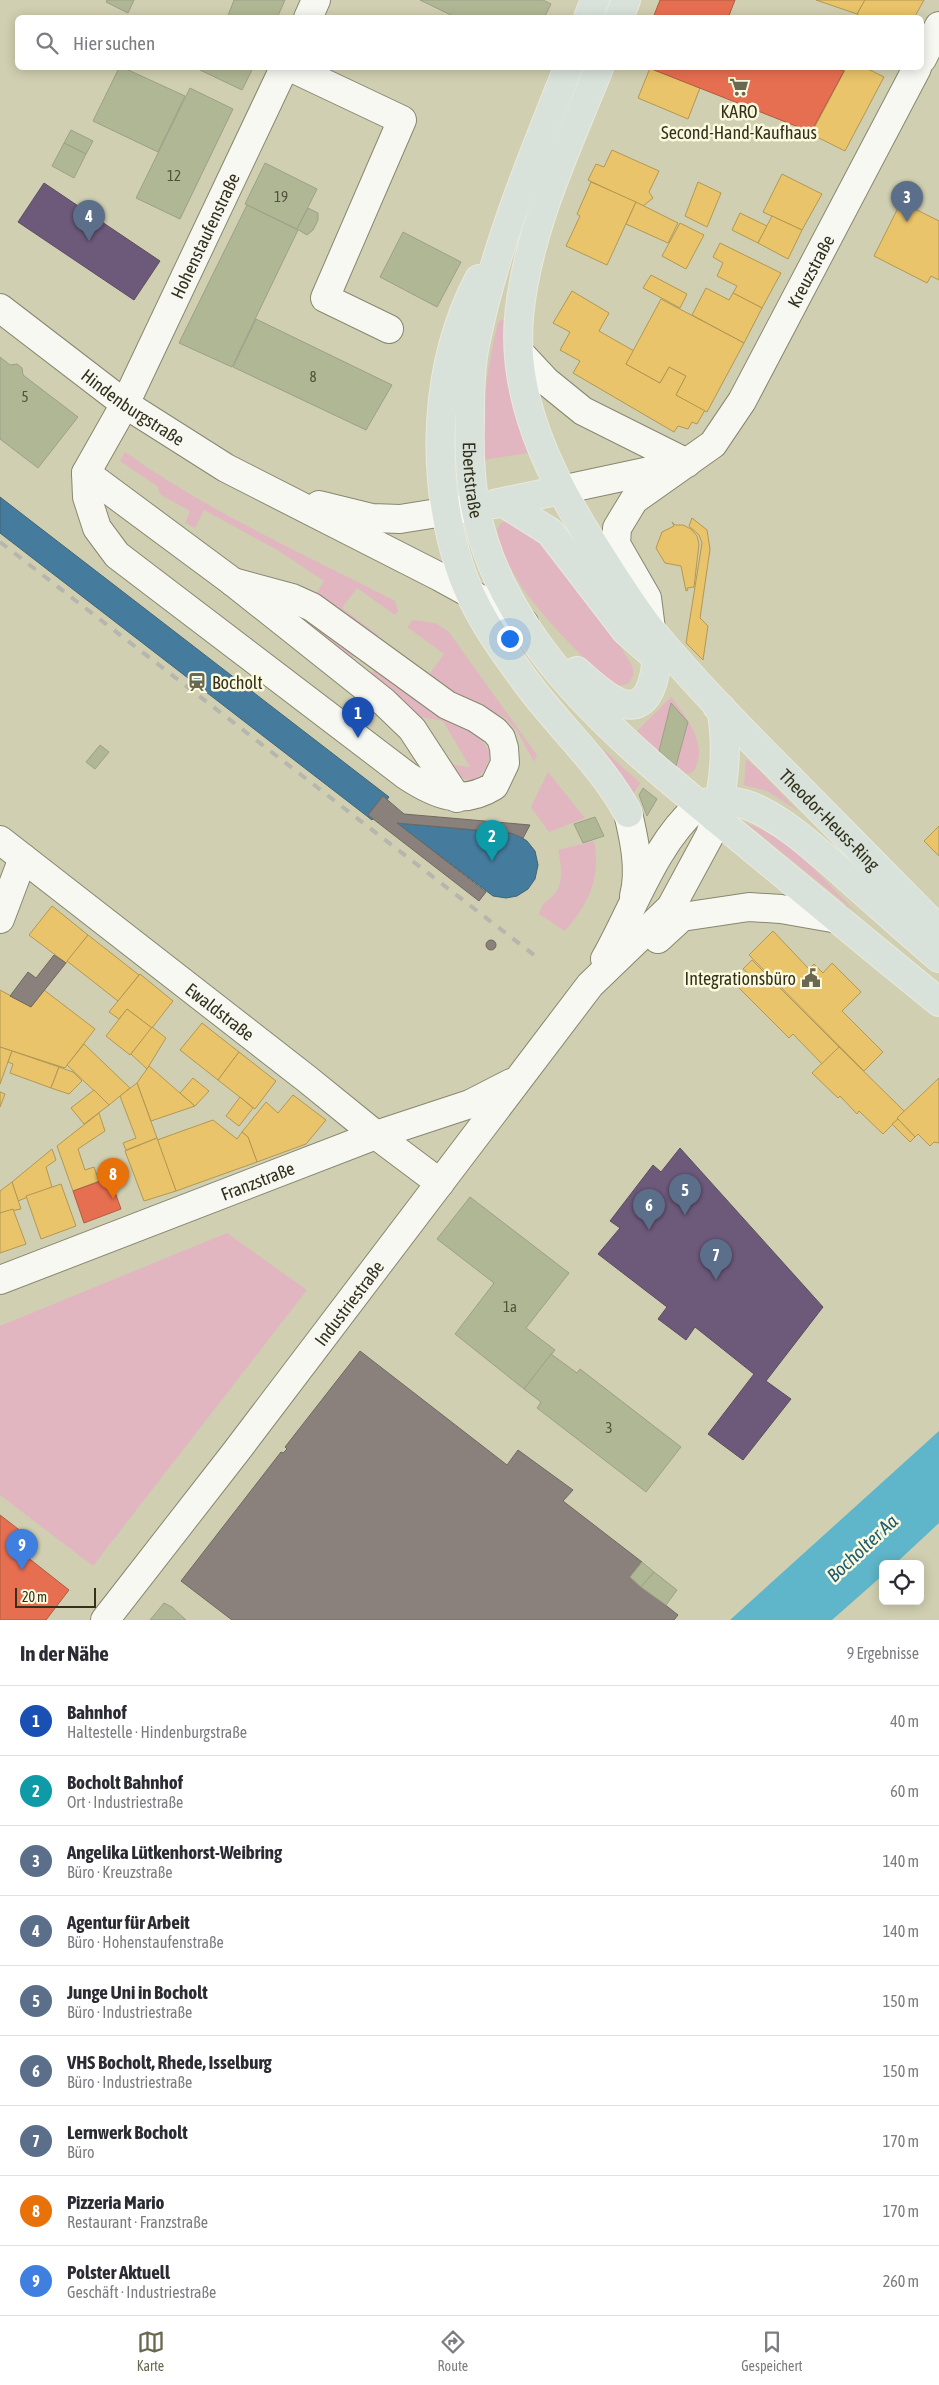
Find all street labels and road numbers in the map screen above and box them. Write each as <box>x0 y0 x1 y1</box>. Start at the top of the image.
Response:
street label: Hohenstaufenstraße <box>166 169 243 302</box>
street label: Kreuzstraße <box>783 231 838 311</box>
street label: Hindenburgstraße <box>78 364 188 450</box>
street label: Ebertstraße <box>459 442 488 520</box>
street label: Theodor-Heuss-Ring <box>775 764 885 875</box>
street label: Ewaldstraße <box>182 978 259 1045</box>
street label: Franzstraße <box>218 1157 297 1204</box>
street label: Industriestraße <box>310 1256 388 1350</box>

